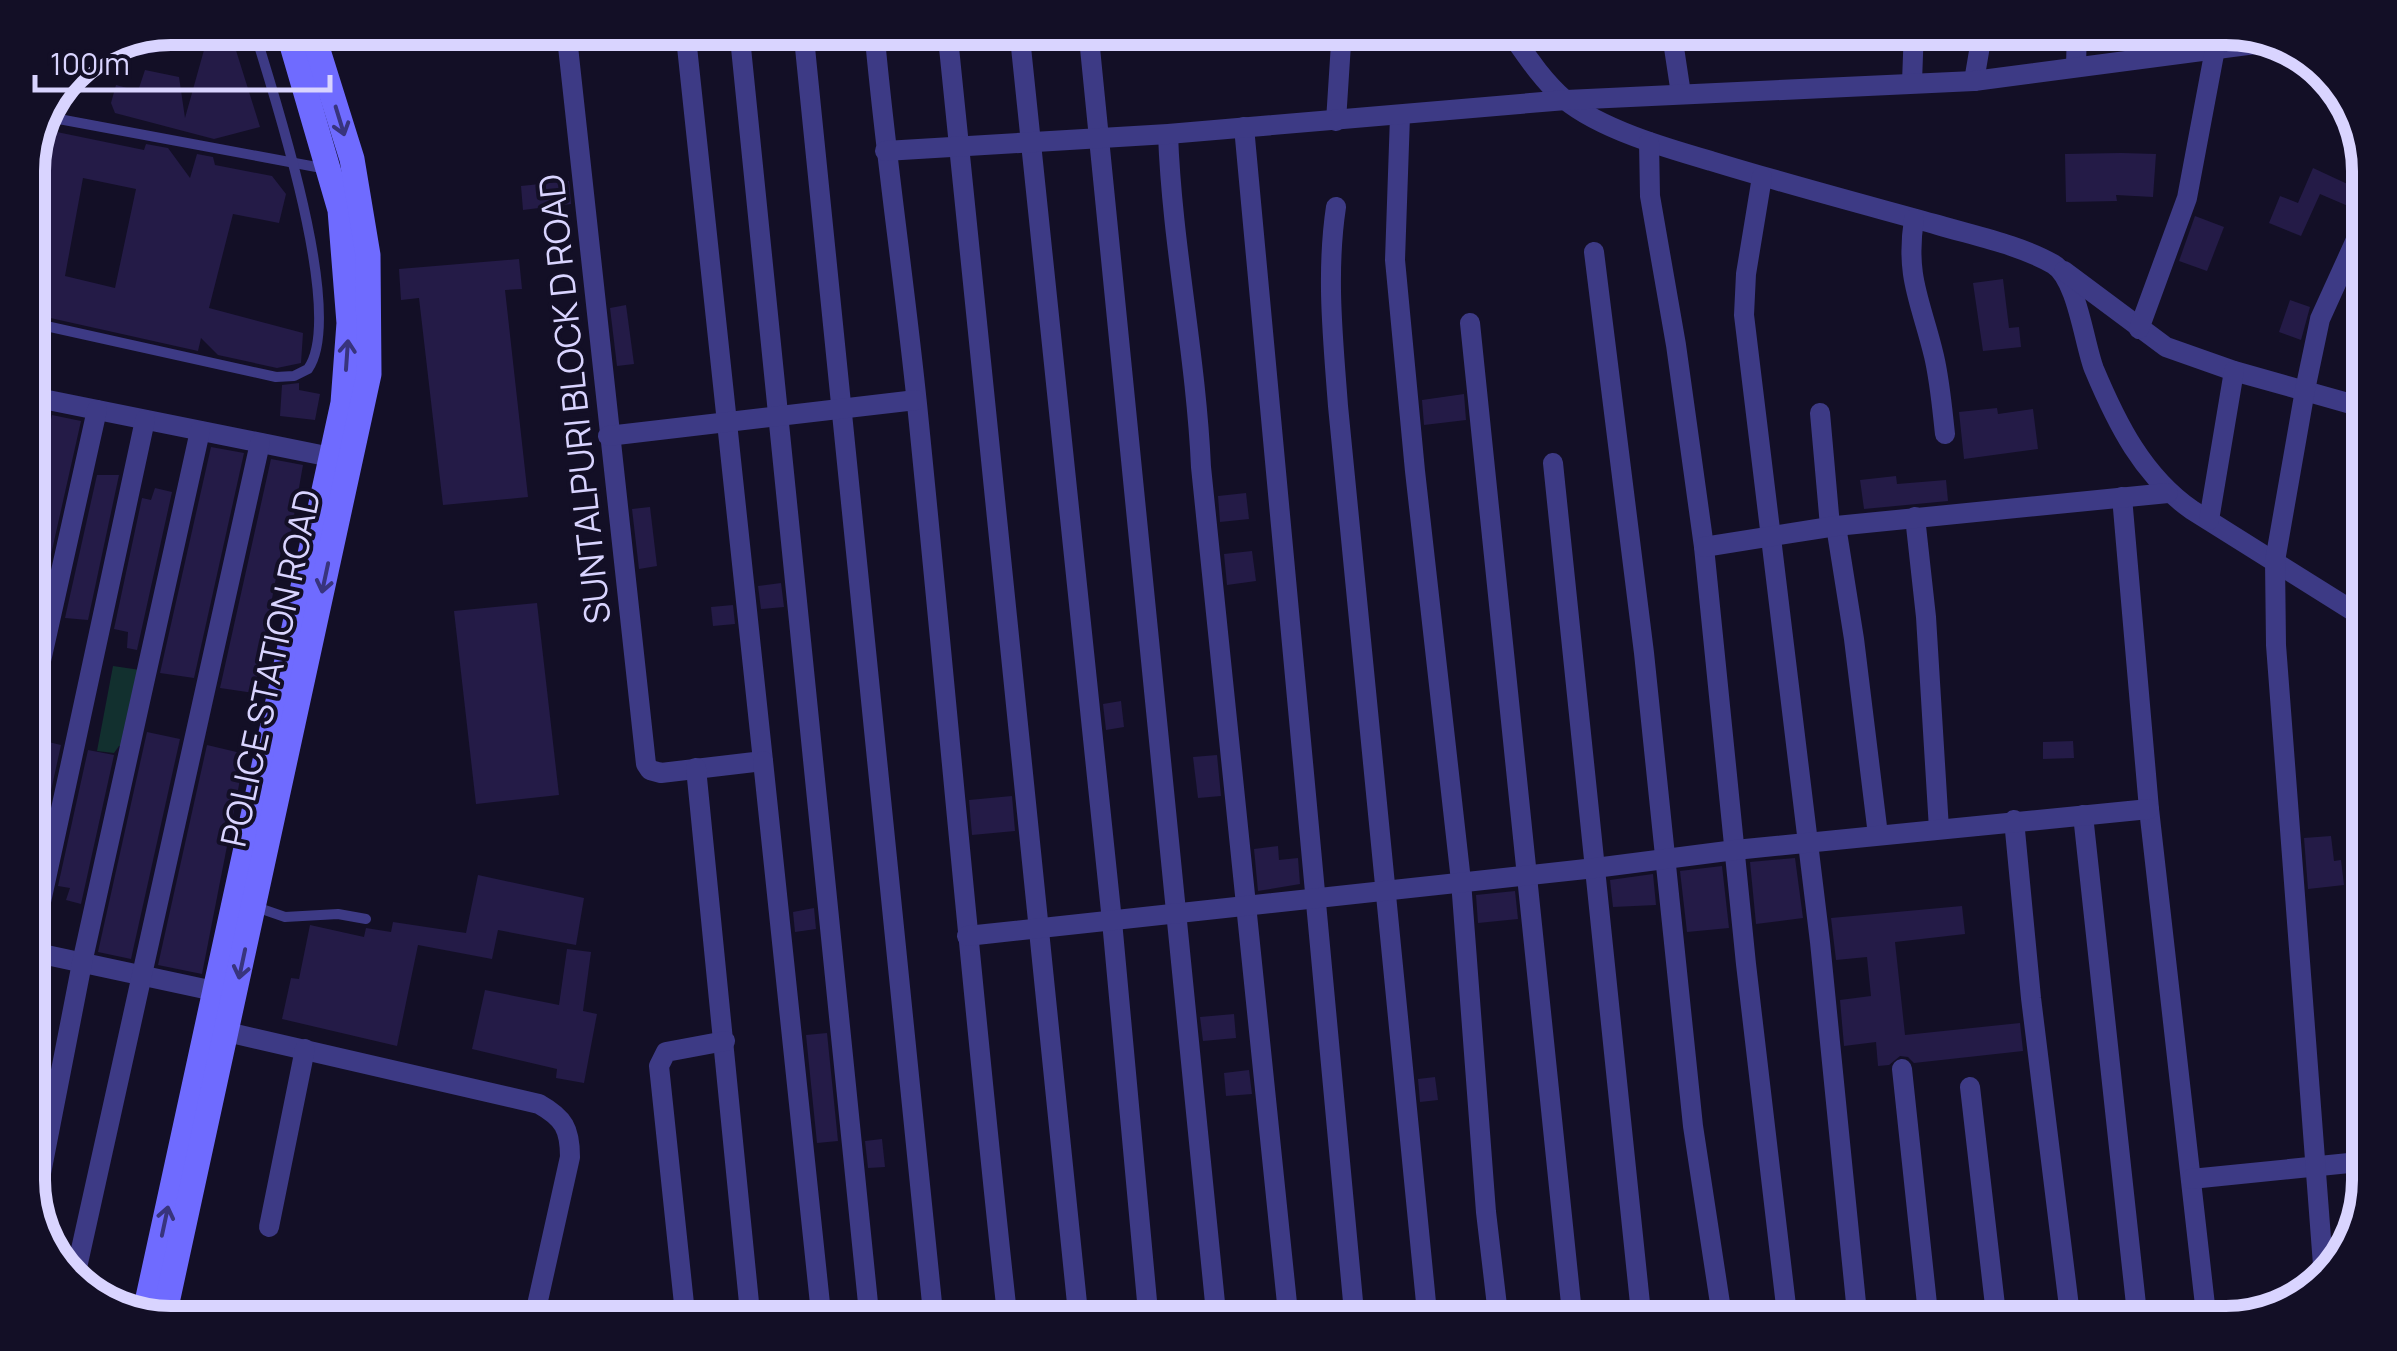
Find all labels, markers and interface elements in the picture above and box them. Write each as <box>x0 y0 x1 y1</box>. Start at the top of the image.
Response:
scale bar <box>35 30 330 92</box>
text: 100 m <box>50 43 130 84</box>
one-way arrow <box>332 104 350 136</box>
street label: SUNTALPURI BLOCK D ROAD <box>526 172 622 626</box>
one-way arrow <box>337 340 356 372</box>
street label: POLICE STATION ROAD <box>209 485 331 851</box>
one-way arrow <box>315 561 334 593</box>
one-way arrow <box>232 947 250 979</box>
one-way arrow <box>156 1206 175 1238</box>

